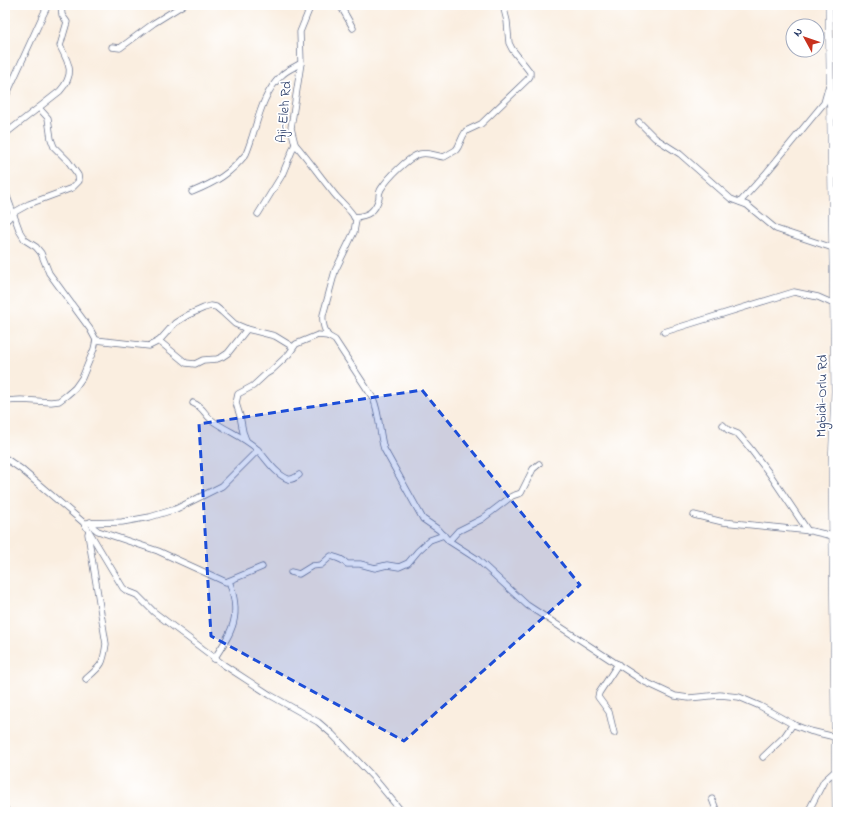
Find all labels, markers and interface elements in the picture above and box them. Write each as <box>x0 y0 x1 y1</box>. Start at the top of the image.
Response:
north arrow <box>785 18 825 58</box>
text: N <box>790 24 807 40</box>
street label: Aji-Eleh Rd <box>271 80 298 144</box>
street label: Mgbidi-Orlu Rd <box>811 354 835 438</box>

